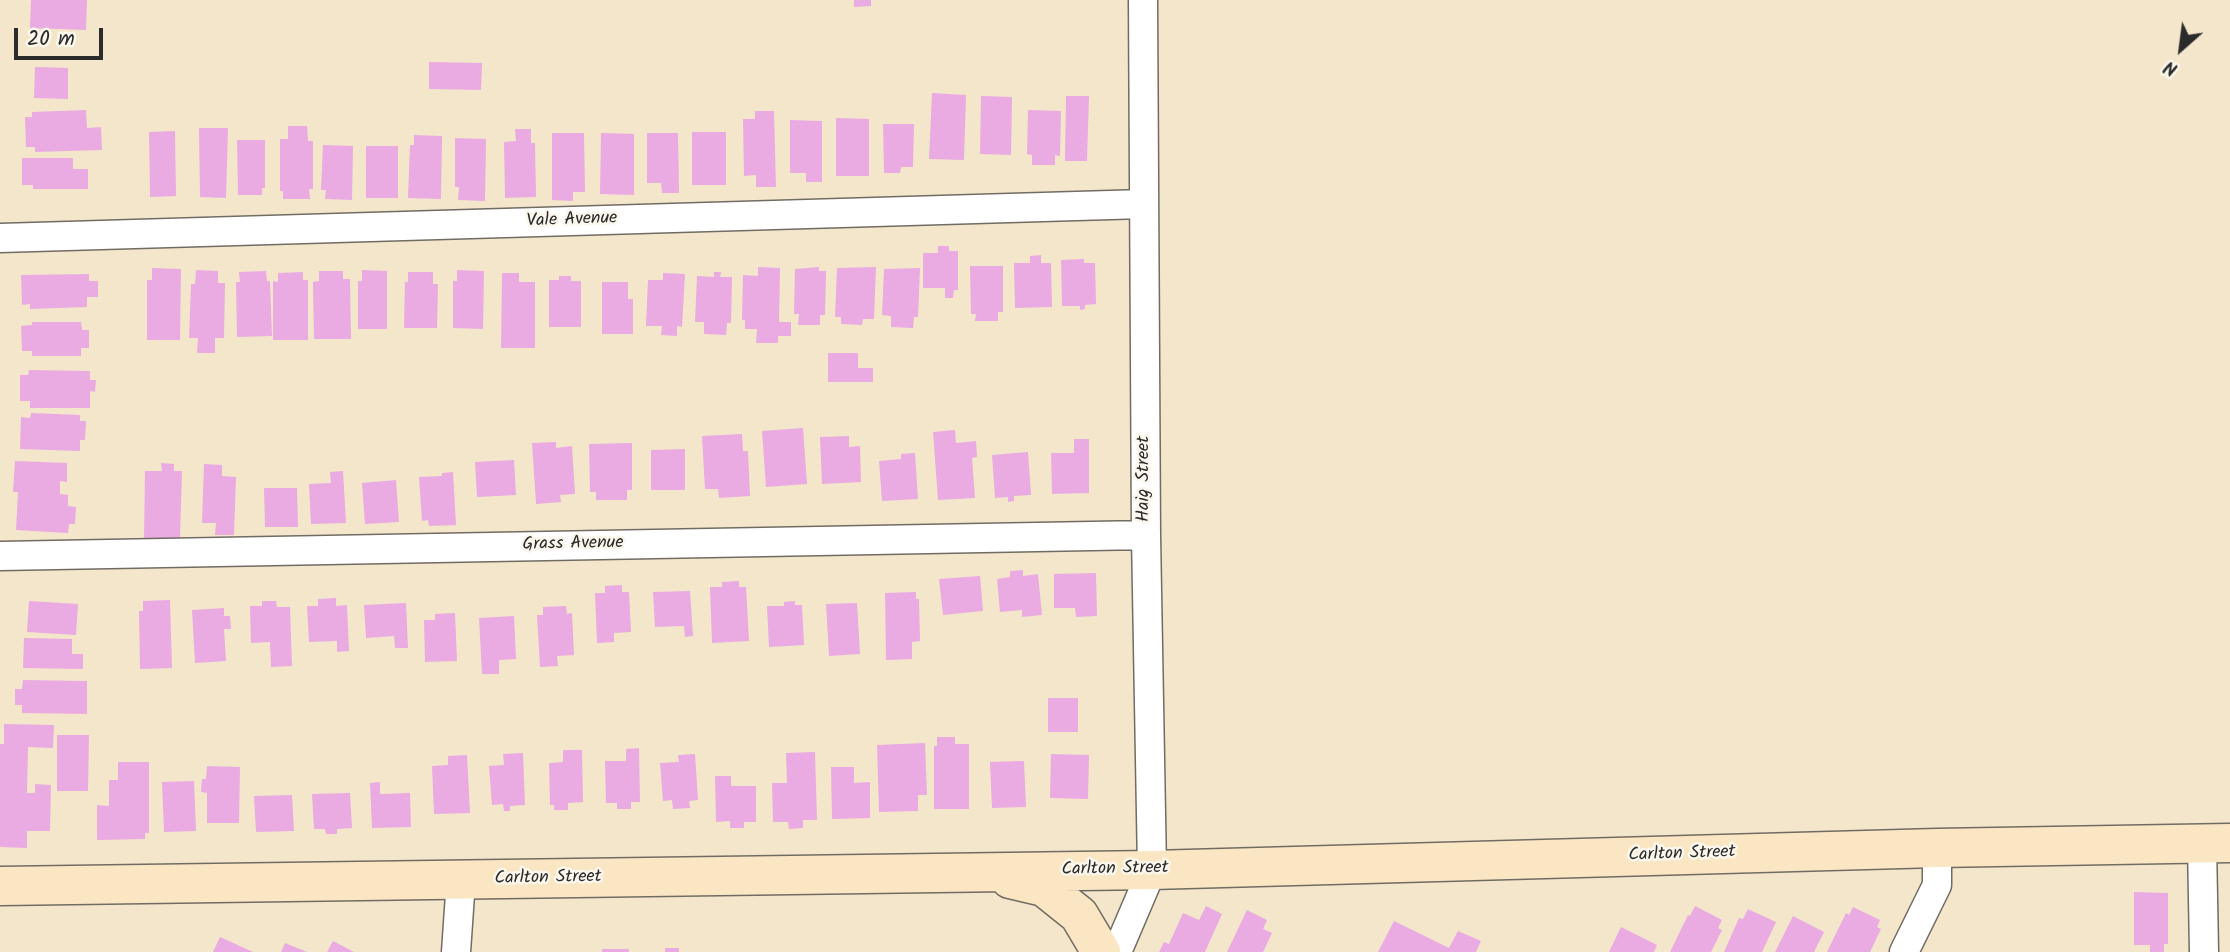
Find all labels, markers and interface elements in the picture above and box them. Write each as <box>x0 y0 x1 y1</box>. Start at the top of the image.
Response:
scale bar <box>18 14 107 58</box>
north arrow <box>2146 14 2216 84</box>
text: 20 m <box>27 23 75 56</box>
text: N <box>2159 51 2183 84</box>
street label: Vale Avenue <box>526 209 618 233</box>
street label: Haig Street <box>1134 436 1156 522</box>
street label: Grass Avenue <box>522 533 624 557</box>
street label: Carlton Street <box>1628 842 1736 868</box>
street label: Carlton Street <box>1061 858 1169 882</box>
street label: Carlton Street <box>494 867 602 891</box>

